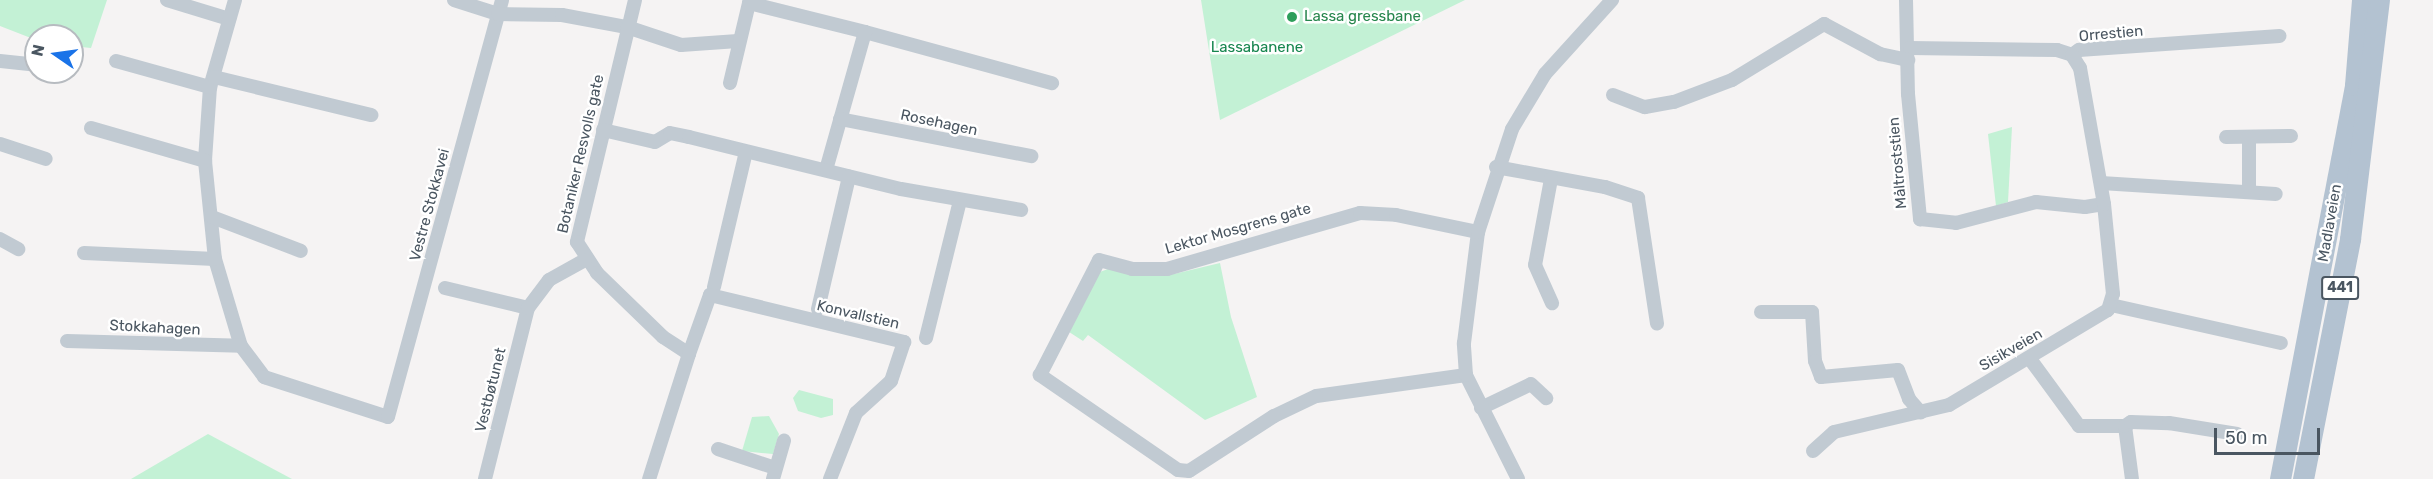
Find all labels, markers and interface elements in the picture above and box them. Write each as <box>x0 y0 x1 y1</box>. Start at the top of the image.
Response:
place label: Lassa gressbane <box>1304 8 1421 26</box>
marker: Lassa gressbane <box>1285 10 1299 24</box>
street label: Orrestien <box>2078 22 2144 46</box>
north arrow <box>24 24 84 84</box>
park label: Lassabanene <box>1211 39 1303 57</box>
text: N <box>27 43 48 58</box>
street label: Botaniker Resvolls gate <box>554 73 608 235</box>
street label: Rosehagen <box>899 106 979 140</box>
street label: Måltroststien <box>1885 116 1911 210</box>
street label: Vestre Stokkavei <box>406 147 454 263</box>
street label: Madlaveien <box>2314 183 2346 263</box>
street label: Lektor Mosgrens gate <box>1163 200 1313 258</box>
road number: 441 <box>2320 277 2360 299</box>
street label: Konvallstien <box>815 297 901 333</box>
street label: Stokkahagen <box>109 317 201 339</box>
street label: Sisikveien <box>1976 325 2046 375</box>
street label: Vestbøtunet <box>472 346 510 434</box>
scale bar <box>2217 416 2324 454</box>
text: 50 m <box>2225 427 2268 449</box>

